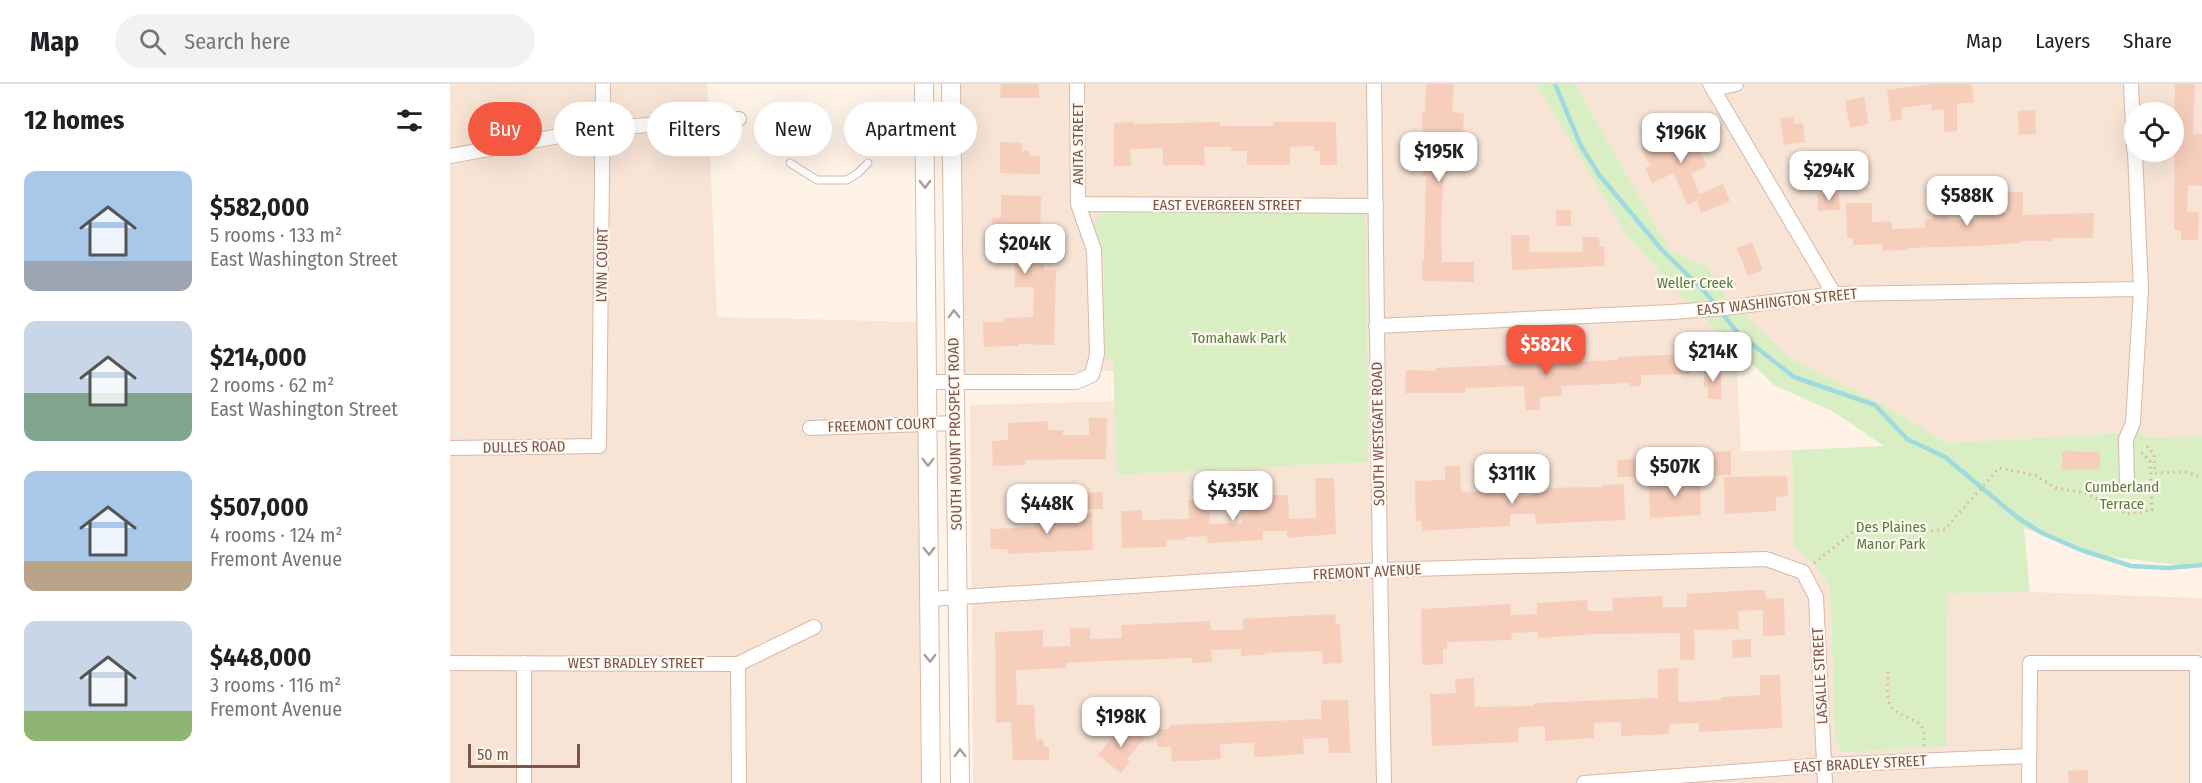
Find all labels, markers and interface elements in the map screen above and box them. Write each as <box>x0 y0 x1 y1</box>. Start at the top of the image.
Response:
search box <box>115 14 535 68</box>
text: Map <box>30 25 79 58</box>
icon: search <box>136 25 169 58</box>
text: Search here <box>184 28 290 55</box>
text: Map <box>1966 28 2002 54</box>
text: Layers <box>2035 28 2090 54</box>
text: Share <box>2123 28 2172 54</box>
chip: Buy <box>468 102 542 156</box>
chip: Rent <box>554 102 635 156</box>
chip: Filters <box>647 102 742 156</box>
chip: New <box>754 102 832 156</box>
chip: Apartment <box>844 102 977 156</box>
map controls <box>2124 102 2184 162</box>
button: locate <box>2124 102 2184 162</box>
street label: ANITA STREET <box>1069 103 1087 185</box>
icon: filters <box>393 104 426 137</box>
text: 12 homes <box>24 105 124 136</box>
pin: $196K <box>1639 113 1723 164</box>
text: $196K <box>1656 120 1706 144</box>
pin: $195K <box>1397 132 1481 183</box>
text: $195K <box>1414 139 1464 163</box>
pin: $294K <box>1787 151 1871 202</box>
text: $294K <box>1804 158 1855 182</box>
pin: $588K <box>1925 176 2009 227</box>
one-way arrow <box>919 180 931 189</box>
text: $588K <box>1941 183 1993 207</box>
text: $582,000 <box>210 192 309 223</box>
icon: home <box>72 195 144 267</box>
street label: EAST EVERGREEN STREET <box>1153 196 1302 214</box>
text: 5 rooms · 133 m² <box>210 223 342 247</box>
pin: $204K <box>983 224 1067 275</box>
street label: LYNN COURT <box>592 227 612 303</box>
text: $204K <box>999 231 1051 255</box>
text: East Washington Street <box>210 247 398 271</box>
park label: Weller Creek <box>1657 274 1733 292</box>
street label: EAST WASHINGTON STREET <box>1696 285 1858 319</box>
one-way arrow <box>948 310 960 319</box>
pin: $582K <box>1504 325 1588 376</box>
park label: Tomahawk Park <box>1191 329 1287 347</box>
text: $582K <box>1520 332 1572 356</box>
pin: $214K <box>1671 332 1755 383</box>
street label: SOUTH MOUNT PROSPECT ROAD <box>944 337 966 531</box>
text: $214K <box>1688 339 1738 363</box>
text: $214,000 <box>210 342 307 373</box>
icon: home <box>72 345 144 417</box>
street label: SOUTH WESTGATE ROAD <box>1368 362 1388 506</box>
text: 2 rooms · 62 m² <box>210 373 334 397</box>
text: East Washington Street <box>210 397 398 421</box>
street label: FREEMONT COURT <box>827 414 937 436</box>
street label: DULLES ROAD <box>483 437 565 457</box>
pin: $507K <box>1633 447 1717 498</box>
pin: $311K <box>1470 454 1554 505</box>
text: $507K <box>1650 454 1700 478</box>
one-way arrow <box>922 457 934 466</box>
text: $311K <box>1488 461 1536 485</box>
pin: $435K <box>1191 471 1275 522</box>
text: $435K <box>1208 478 1258 502</box>
park label: Cumberland Terrace <box>2085 478 2159 513</box>
pin: $448K <box>1005 484 1089 535</box>
text: $448K <box>1021 491 1073 515</box>
text: $507,000 <box>210 492 309 523</box>
icon: home <box>72 495 144 567</box>
park label: Des Plaines Manor Park <box>1856 518 1926 553</box>
text: 4 rooms · 124 m² <box>210 523 343 547</box>
text: Fremont Avenue <box>210 547 342 571</box>
one-way arrow <box>923 547 935 556</box>
street label: FREMONT AVENUE <box>1312 560 1422 584</box>
street label: LASALLE STREET <box>1808 627 1832 725</box>
text: $448,000 <box>210 642 312 673</box>
icon: home <box>72 645 144 717</box>
one-way arrow <box>924 653 936 662</box>
street label: WEST BRADLEY STREET <box>568 654 704 672</box>
text: 3 rooms · 116 m² <box>210 673 341 697</box>
text: Fremont Avenue <box>210 697 342 721</box>
pin: $198K <box>1079 697 1163 748</box>
text: $198K <box>1096 704 1146 728</box>
scale bar <box>468 741 580 768</box>
text: 50 m <box>477 745 509 764</box>
one-way arrow <box>954 749 966 758</box>
street label: EAST BRADLEY STREET <box>1793 752 1927 776</box>

